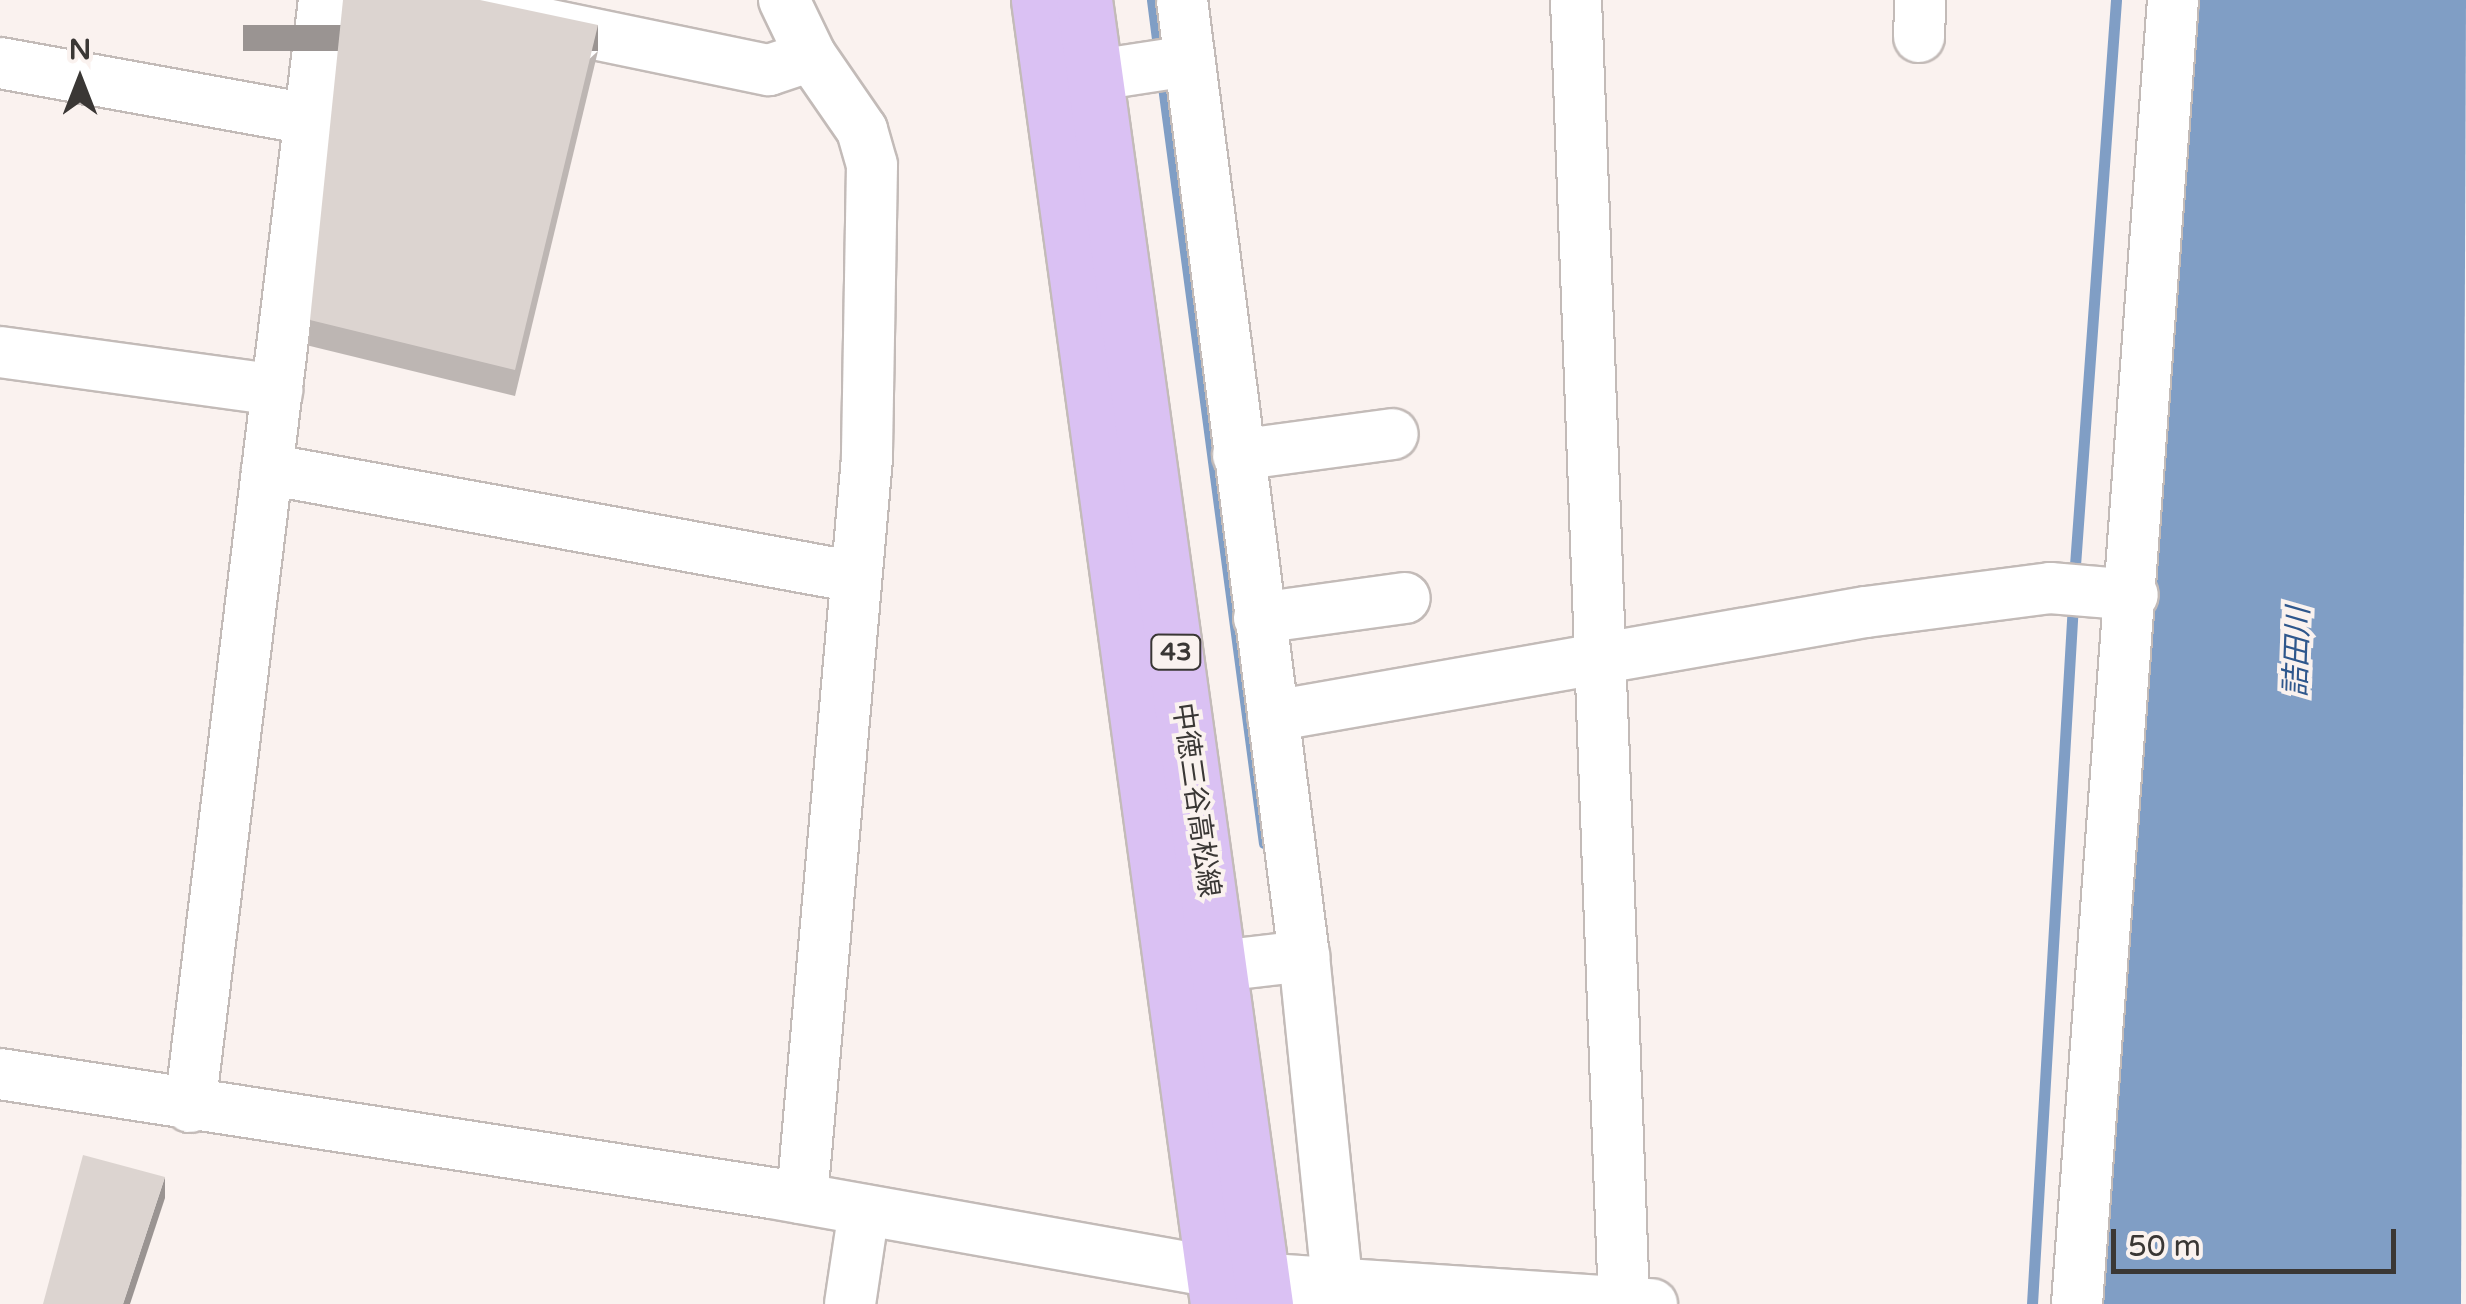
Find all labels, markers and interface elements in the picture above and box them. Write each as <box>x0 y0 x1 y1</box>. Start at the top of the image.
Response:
north arrow <box>30 30 130 130</box>
text: N <box>69 33 91 67</box>
water label: 詰田川 <box>2278 606 2318 698</box>
road number: 43 <box>1148 632 1204 672</box>
street label: 中徳三谷高松線 <box>1166 701 1226 899</box>
scale bar <box>2116 1209 2401 1271</box>
text: 50 m <box>2128 1228 2201 1265</box>

